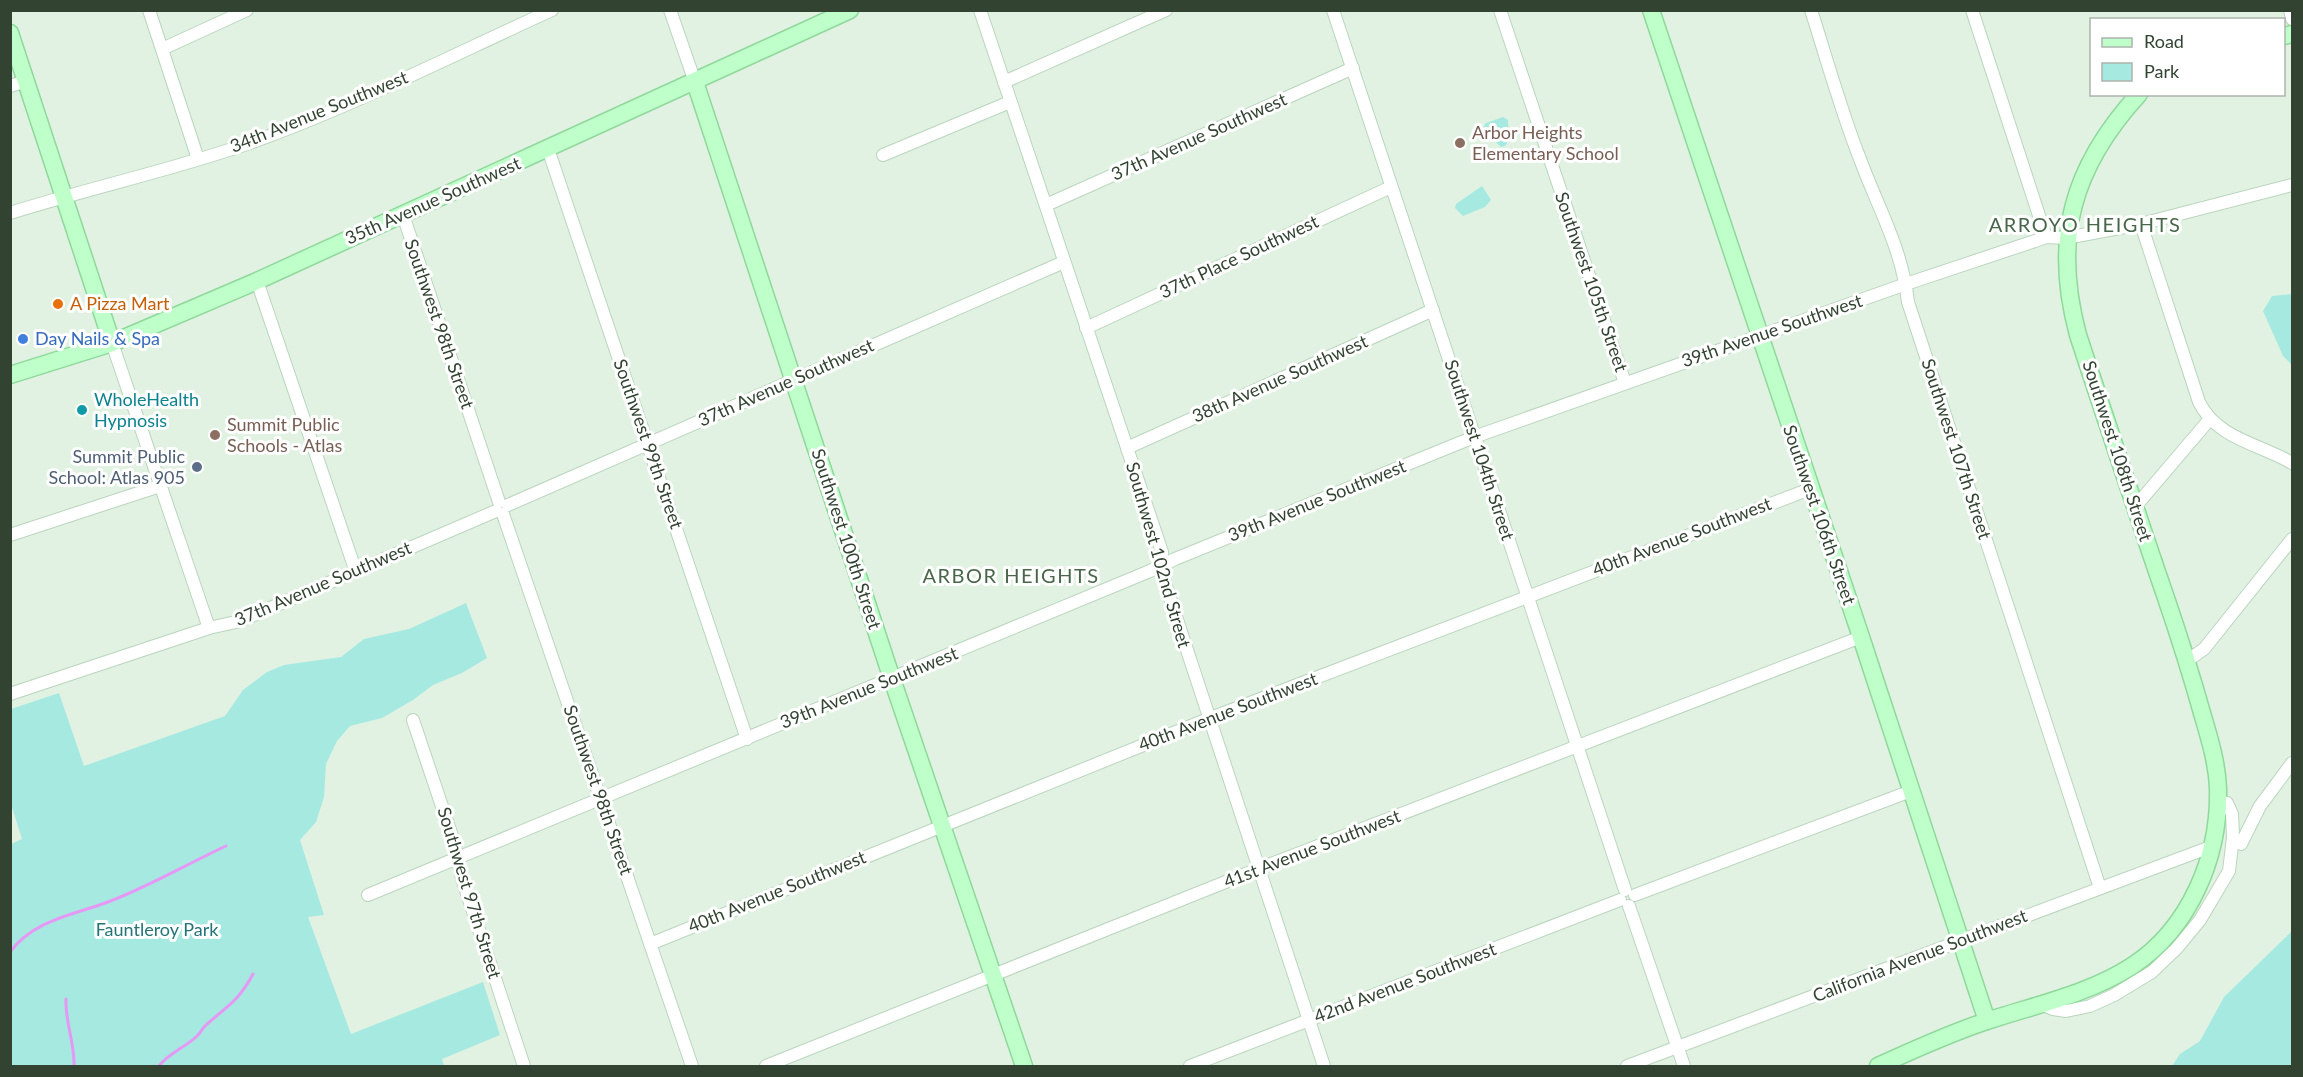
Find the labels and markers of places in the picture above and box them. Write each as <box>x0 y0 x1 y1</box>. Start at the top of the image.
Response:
place label: Arbor Heights Elementary School <box>1472 121 1619 164</box>
marker: Arbor Heights Elementary School <box>1453 136 1467 150</box>
place label: A Pizza Mart <box>70 292 170 314</box>
marker: A Pizza Mart <box>51 297 65 311</box>
place label: Day Nails & Spa <box>35 327 160 349</box>
marker: Day Nails & Spa <box>16 332 30 346</box>
place label: WholeHealth Hypnosis <box>94 388 199 431</box>
marker: WholeHealth Hypnosis <box>75 403 89 417</box>
place label: Summit Public Schools - Atlas <box>227 413 342 456</box>
marker: Summit Public Schools - Atlas <box>208 428 222 442</box>
place label: Summit Public School: Atlas 905 <box>48 445 185 488</box>
marker: Summit Public School: Atlas 905 <box>190 460 204 474</box>

